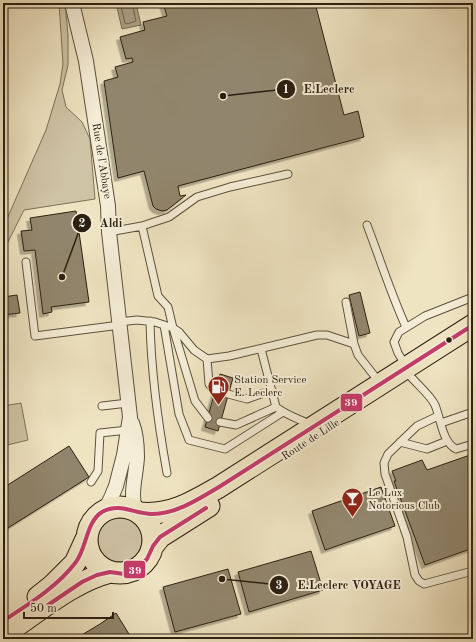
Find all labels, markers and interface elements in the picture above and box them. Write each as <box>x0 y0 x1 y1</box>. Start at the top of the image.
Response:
callout: E.Leclerc <box>276 77 363 101</box>
text: 1 <box>283 84 289 96</box>
text: E.Leclerc <box>303 84 355 96</box>
street label: Rue de l'Abbaye <box>90 122 112 200</box>
callout: Aldi <box>72 211 130 235</box>
text: 2 <box>79 218 86 230</box>
text: Aldi <box>100 218 123 230</box>
unlabelled marker <box>444 335 454 345</box>
fuel station icon: Station Service E. Leclerc <box>205 373 231 406</box>
place label: Station Service E. Leclerc <box>234 375 306 399</box>
line badge: 39 <box>340 393 363 412</box>
text: 39 <box>345 398 357 409</box>
street label: Route de Lille <box>280 417 342 463</box>
bar icon: Le Lux Notorious Club <box>340 486 366 519</box>
place label: Le Lux Notorious Club <box>368 488 440 512</box>
line badge: 39 <box>123 560 146 579</box>
text: 39 <box>129 566 141 577</box>
callout: E.Leclerc VOYAGE <box>269 573 408 597</box>
text: 3 <box>276 580 283 592</box>
text: E.Leclerc VOYAGE <box>297 580 401 592</box>
scale bar <box>24 594 113 620</box>
text: 50 m <box>30 602 57 615</box>

